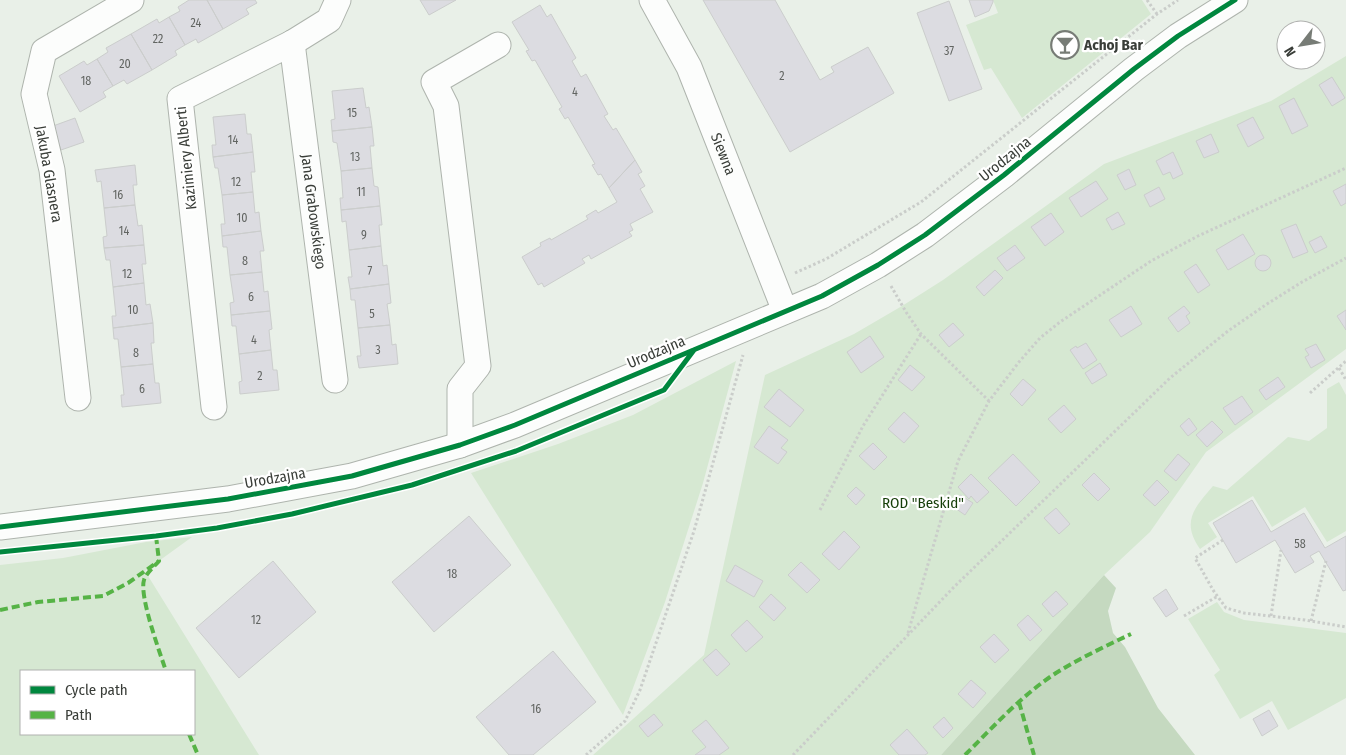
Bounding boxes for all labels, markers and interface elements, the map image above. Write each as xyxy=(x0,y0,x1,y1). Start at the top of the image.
house number: 24 xyxy=(191,16,202,30)
north arrow xyxy=(1276,20,1326,70)
bar icon: Achoj Bar xyxy=(1050,30,1080,60)
house number: 22 xyxy=(153,32,163,46)
place label: Achoj Bar xyxy=(1083,36,1143,54)
text: N xyxy=(1281,43,1300,59)
house number: 37 xyxy=(944,44,954,58)
house number: 20 xyxy=(119,57,131,71)
house number: 2 xyxy=(779,69,785,83)
house number: 18 xyxy=(81,74,91,88)
house number: 4 xyxy=(572,85,578,99)
street label: Kazimiery Alberti xyxy=(172,105,200,211)
house number: 15 xyxy=(347,106,358,120)
street label: Jakuba Glasnera xyxy=(32,124,66,224)
street label: Siewna xyxy=(707,130,740,178)
house number: 14 xyxy=(228,133,238,147)
street label: Urodzajna xyxy=(975,133,1035,185)
house number: 13 xyxy=(350,150,360,164)
street label: Jana Grabowskiego xyxy=(297,153,330,270)
house number: 12 xyxy=(231,175,241,189)
house number: 11 xyxy=(356,185,366,199)
house number: 16 xyxy=(113,188,123,202)
house number: 10 xyxy=(237,211,247,225)
house number: 14 xyxy=(119,224,129,238)
house number: 9 xyxy=(361,228,367,242)
house number: 8 xyxy=(242,254,248,268)
house number: 7 xyxy=(368,264,373,278)
house number: 12 xyxy=(122,267,132,281)
house number: 6 xyxy=(248,290,254,304)
house number: 10 xyxy=(128,303,138,317)
house number: 5 xyxy=(369,307,375,321)
street label: Urodzajna xyxy=(624,332,688,372)
house number: 4 xyxy=(251,333,257,347)
house number: 3 xyxy=(375,343,381,357)
house number: 8 xyxy=(133,346,139,360)
house number: 2 xyxy=(257,369,263,383)
house number: 6 xyxy=(139,382,145,396)
street label: Urodzajna xyxy=(243,464,307,492)
park label: ROD "Beskid" xyxy=(882,494,964,512)
house number: 58 xyxy=(1294,537,1306,551)
house number: 18 xyxy=(447,567,457,581)
house number: 12 xyxy=(251,613,261,627)
legend xyxy=(20,670,195,735)
text: Cycle path xyxy=(65,681,128,699)
house number: 16 xyxy=(531,702,541,716)
text: Path xyxy=(65,706,92,724)

